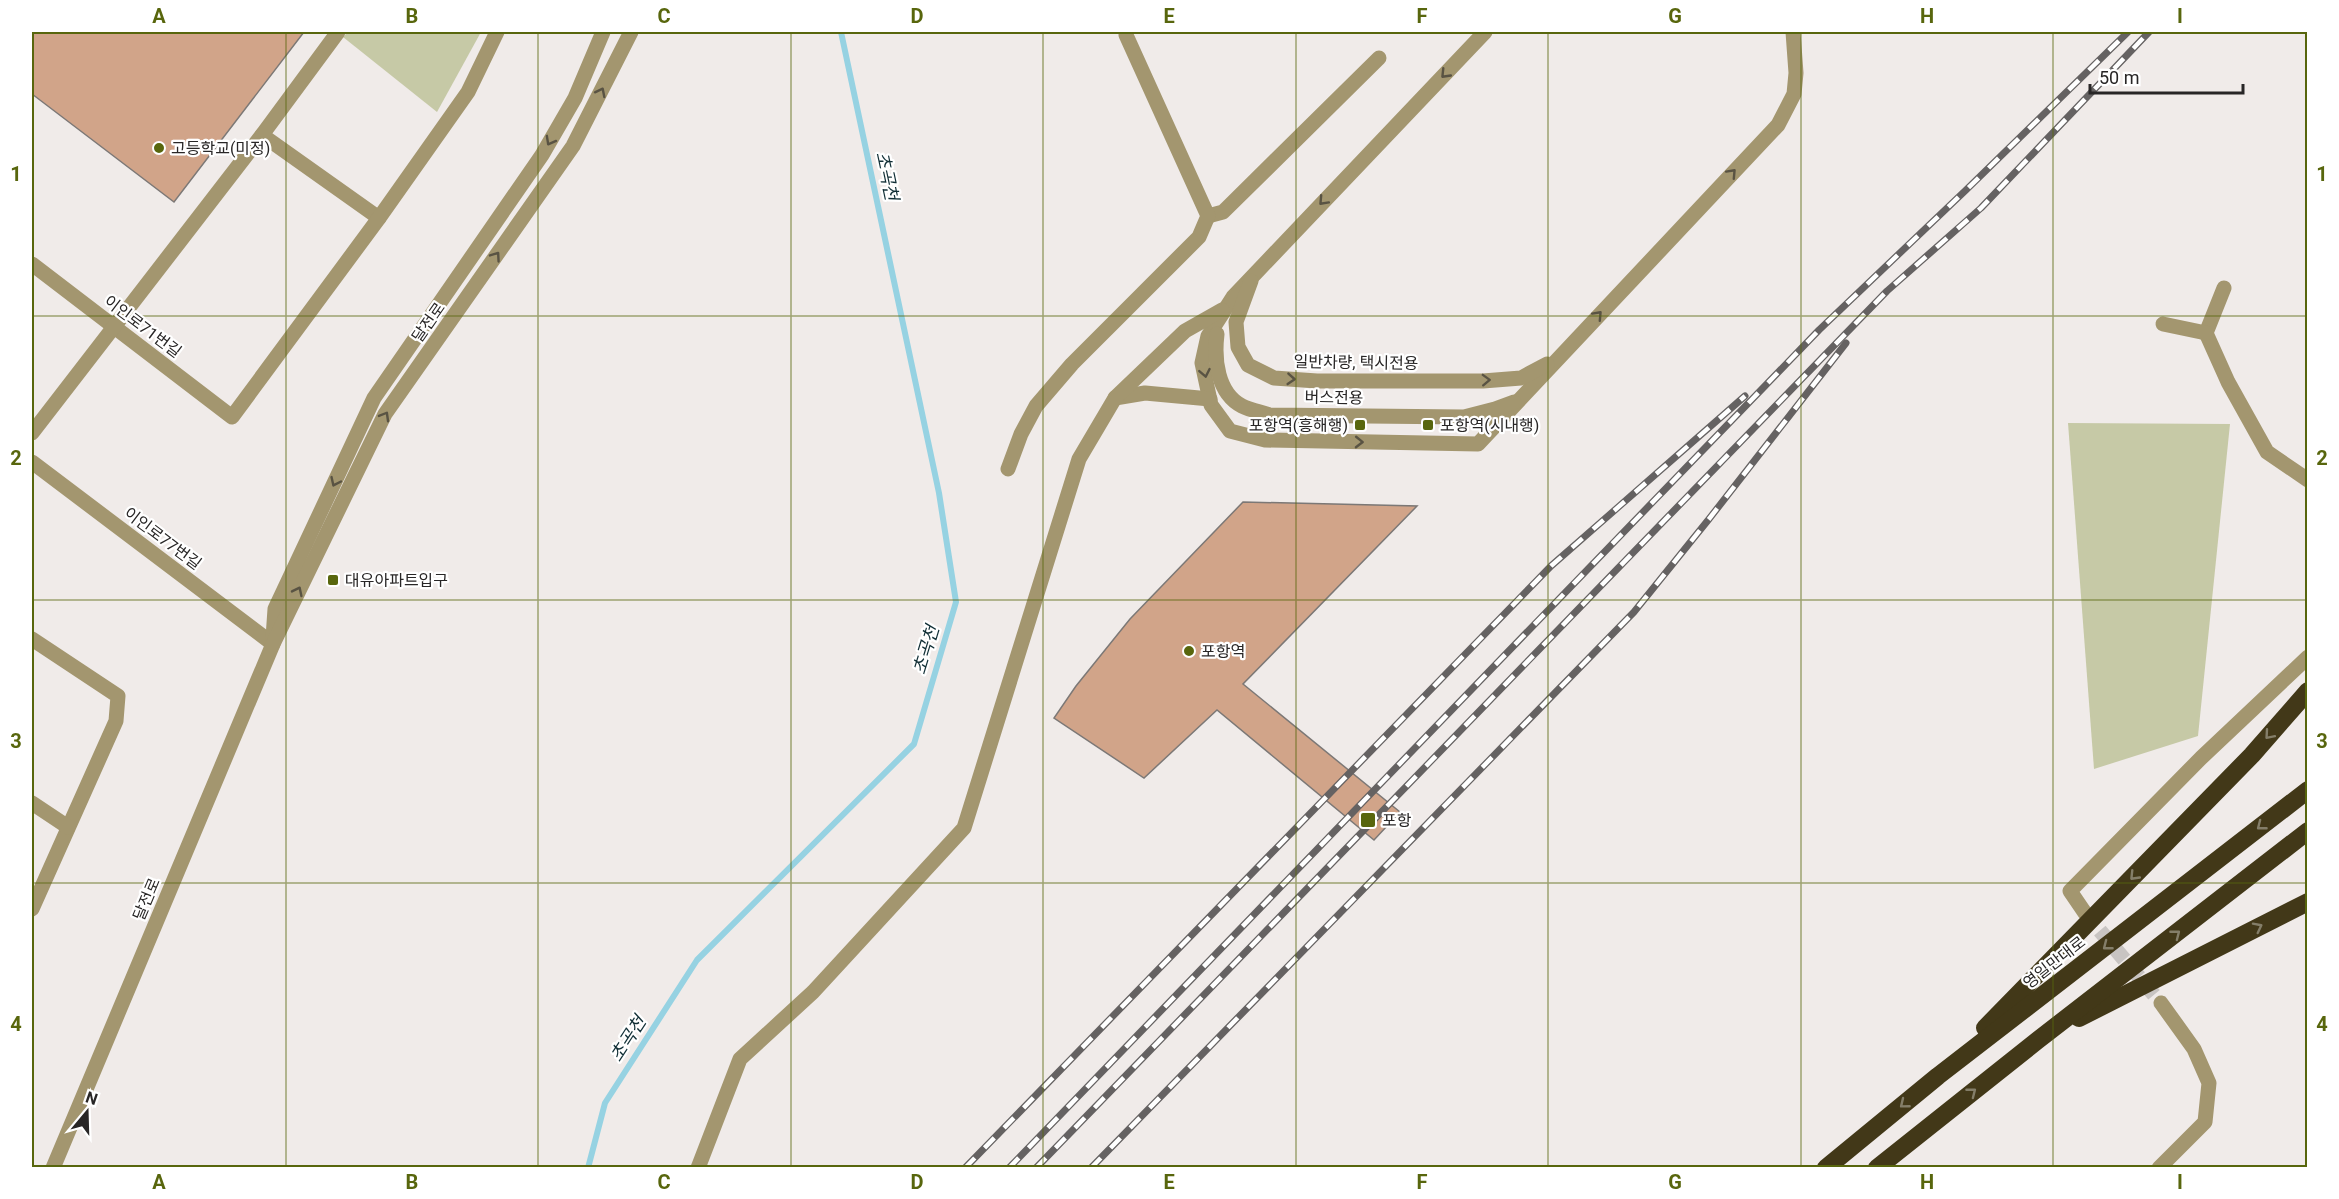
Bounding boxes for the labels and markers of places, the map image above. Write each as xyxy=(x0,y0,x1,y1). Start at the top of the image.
place label: 고등학교(미정) xyxy=(171,139,270,158)
marker: 고등학교(미정) xyxy=(152,141,166,155)
place label: 포항역(흥해행) xyxy=(1249,416,1348,435)
place label: 포항역(시내행) xyxy=(1440,416,1539,435)
marker: 포항역(흥해행) xyxy=(1353,418,1367,432)
marker: 포항역(시내행) xyxy=(1421,418,1435,432)
place label: 대유아파트입구 xyxy=(345,571,448,590)
marker: 대유아파트입구 xyxy=(326,573,340,587)
place label: 포항역 xyxy=(1201,642,1245,661)
marker: 포항역 xyxy=(1182,644,1196,658)
marker: 포항 xyxy=(1359,811,1377,829)
place label: 포항 xyxy=(1382,811,1412,830)

